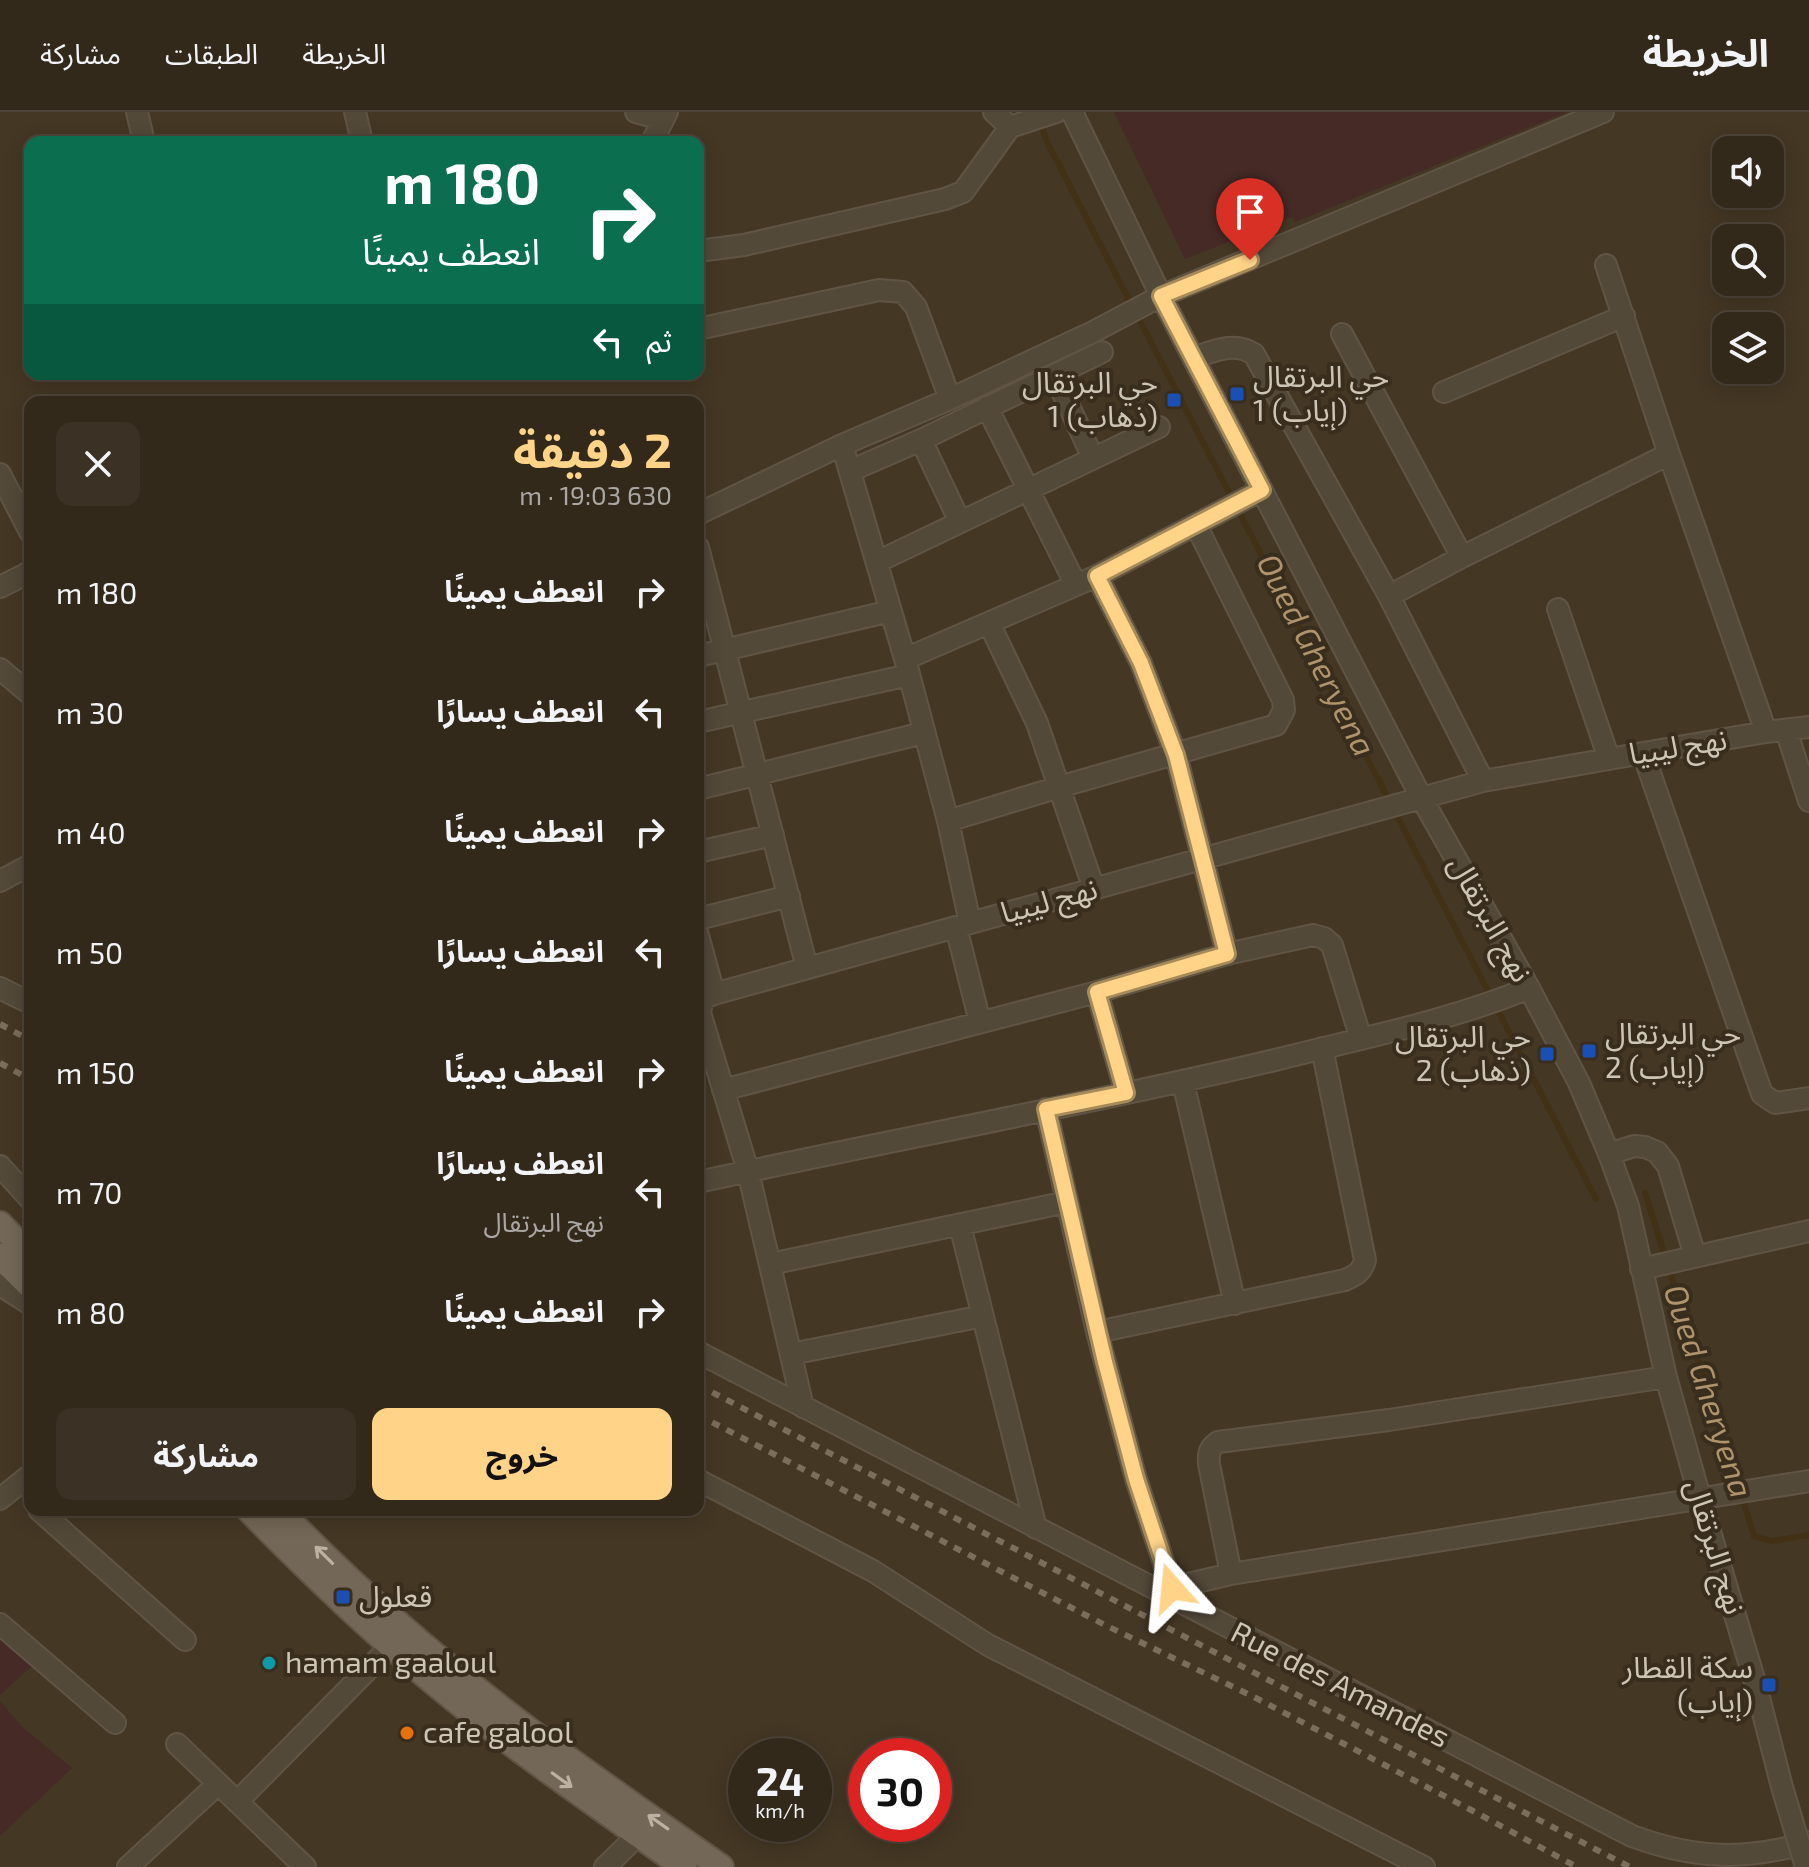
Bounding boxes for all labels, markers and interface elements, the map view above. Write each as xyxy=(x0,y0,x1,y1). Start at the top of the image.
text: الخريطة xyxy=(1643,29,1769,75)
text: مشاركة xyxy=(40,36,121,70)
text: الطبقات xyxy=(165,36,258,70)
text: الخريطة xyxy=(302,36,386,70)
map controls xyxy=(1712,136,1784,384)
button: sound xyxy=(1712,136,1784,208)
text: 180 m xyxy=(384,148,540,215)
icon: right xyxy=(568,168,672,272)
pin xyxy=(1216,178,1284,260)
icon: arrive xyxy=(1228,190,1272,234)
button: search xyxy=(1712,224,1784,296)
text: انعطف يمينًا xyxy=(362,229,540,272)
button: layers xyxy=(1712,312,1784,384)
icon: left xyxy=(586,320,630,364)
text: ثم xyxy=(646,322,672,358)
place label: حي البرتقال 1 (إياب) xyxy=(1253,357,1389,431)
place label: حي البرتقال 1 (ذهاب) xyxy=(1022,363,1158,434)
marker: حي البرتقال 1 (إياب) xyxy=(1228,385,1246,403)
marker: حي البرتقال 1 (ذهاب) xyxy=(1165,391,1183,409)
text: 2 دقيقة xyxy=(513,420,672,478)
button: close xyxy=(56,422,140,506)
text: 630 m · 19:03 xyxy=(519,479,672,510)
water label: Oued Gheryena xyxy=(1250,547,1385,762)
icon: right xyxy=(628,570,672,614)
text: انعطف يمينًا xyxy=(444,572,604,608)
text: 180 m xyxy=(56,574,137,610)
icon: left xyxy=(628,690,672,734)
text: انعطف يسارًا xyxy=(436,692,604,728)
text: 30 m xyxy=(56,694,124,730)
street label: نهج ليبيا xyxy=(1626,720,1730,776)
icon: right xyxy=(628,810,672,854)
text: انعطف يمينًا xyxy=(444,812,604,848)
text: 40 m xyxy=(56,814,126,850)
street label: نهج البرتقال xyxy=(1437,848,1541,990)
street label: نهج ليبيا xyxy=(996,869,1102,935)
icon: left xyxy=(628,930,672,974)
text: انعطف يسارًا xyxy=(436,932,604,968)
text: 50 m xyxy=(56,934,123,970)
place label: حي البرتقال 2 (إياب) xyxy=(1605,1014,1741,1088)
place label: حي البرتقال 2 (ذهاب) xyxy=(1395,1017,1531,1088)
marker: حي البرتقال 2 (إياب) xyxy=(1580,1042,1598,1060)
marker: حي البرتقال 2 (ذهاب) xyxy=(1538,1045,1556,1063)
icon: right xyxy=(628,1050,672,1094)
text: انعطف يمينًا xyxy=(444,1052,604,1088)
text: 150 m xyxy=(56,1054,135,1090)
text: انعطف يسارًا xyxy=(436,1144,604,1180)
icon: left xyxy=(628,1170,672,1214)
text: 70 m xyxy=(56,1174,122,1210)
text: نهج البرتقال xyxy=(483,1206,604,1237)
water label: Oued Gheryena xyxy=(1657,1279,1762,1502)
icon: right xyxy=(628,1290,672,1334)
text: انعطف يمينًا xyxy=(444,1292,604,1328)
text: 80 m xyxy=(56,1294,125,1330)
button: مشاركة xyxy=(56,1408,356,1500)
button: خروج xyxy=(372,1408,672,1500)
street label: نهج البرتقال xyxy=(1674,1475,1754,1620)
one-way arrow xyxy=(315,1546,334,1565)
position arrow xyxy=(1130,1546,1214,1630)
place label: قعلول xyxy=(359,1577,432,1615)
marker: قعلول xyxy=(334,1588,352,1606)
street label: Rue des Amandes xyxy=(1226,1613,1456,1754)
place label: hamam gaaloul xyxy=(285,1643,496,1679)
place label: سكة القطار (إياب) xyxy=(1621,1648,1753,1722)
marker: hamam gaaloul xyxy=(260,1654,278,1672)
marker: سكة القطار (إياب) xyxy=(1760,1676,1778,1694)
place label: cafe galool xyxy=(423,1713,573,1749)
marker: cafe galool xyxy=(398,1724,416,1742)
speed limit sign: 30 xyxy=(848,1738,952,1842)
text: 24 xyxy=(756,1756,804,1804)
one-way arrow xyxy=(551,1771,572,1788)
text: km/h xyxy=(755,1798,805,1822)
one-way arrow xyxy=(647,1814,669,1830)

